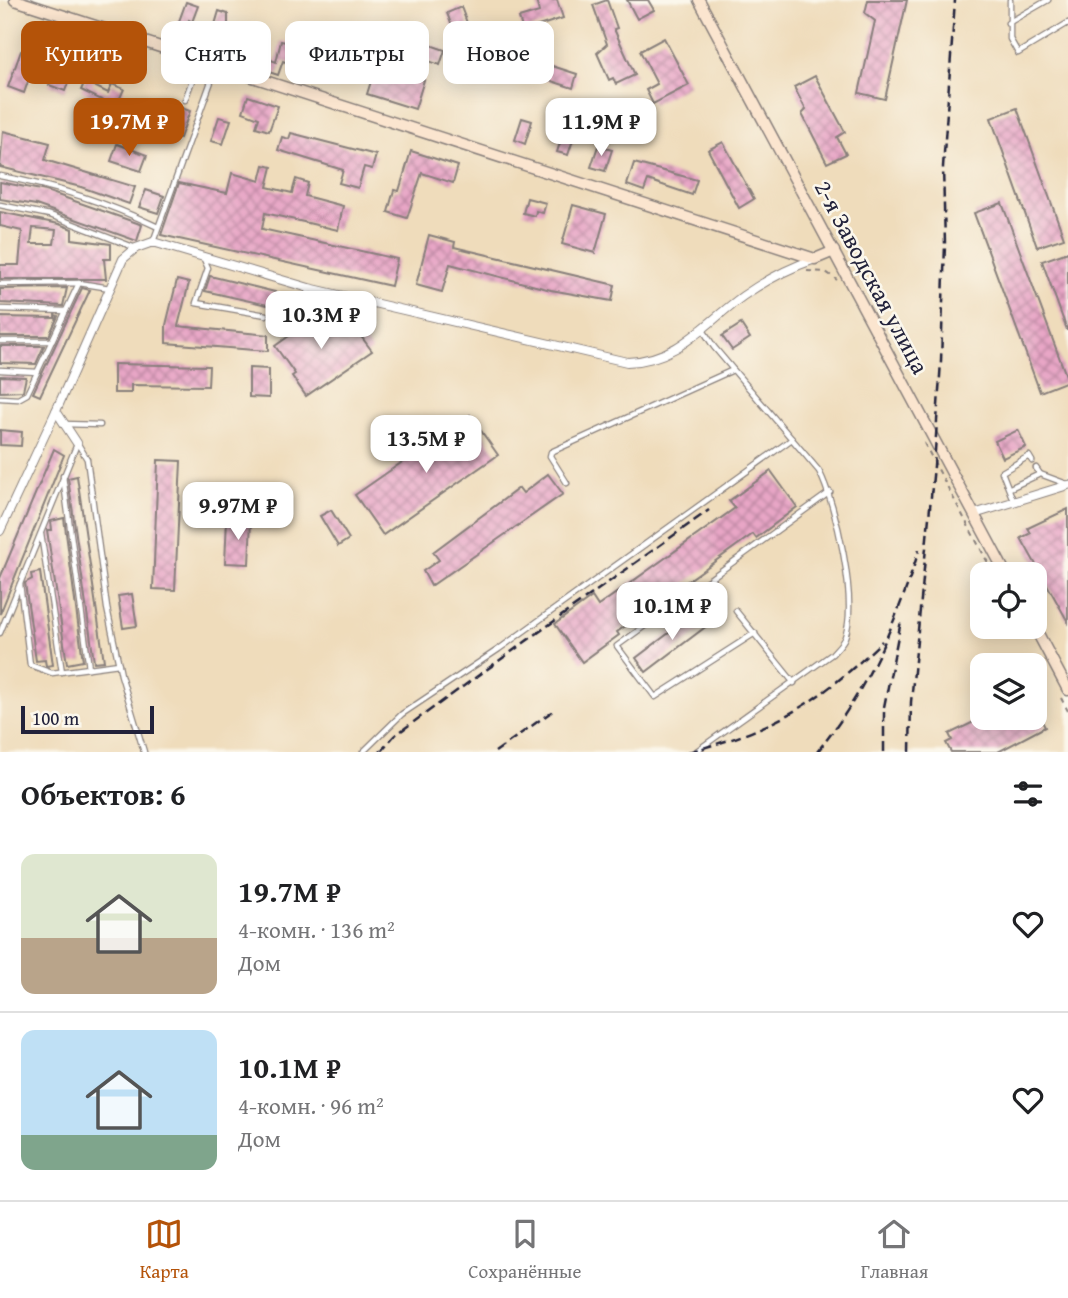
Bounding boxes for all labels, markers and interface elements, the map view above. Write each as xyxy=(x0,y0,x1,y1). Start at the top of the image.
chip: Купить xyxy=(21,21,147,84)
chip: Снять xyxy=(161,21,271,84)
chip: Фильтры xyxy=(285,21,429,84)
chip: Новое xyxy=(443,21,554,84)
pin: 19.7M ₽ xyxy=(64,99,194,158)
pin: 11.9M ₽ xyxy=(536,99,666,158)
text: 19.7M ₽ xyxy=(89,104,169,137)
text: 11.9M ₽ xyxy=(561,104,641,137)
street label: 2-я Заводская улица xyxy=(806,174,938,381)
pin: 10.3M ₽ xyxy=(256,292,386,351)
text: 10.3M ₽ xyxy=(281,297,361,330)
pin: 13.5M ₽ xyxy=(361,416,491,475)
text: 13.5M ₽ xyxy=(386,421,466,454)
pin: 9.97M ₽ xyxy=(173,482,303,542)
text: 9.97M ₽ xyxy=(198,488,278,521)
map controls xyxy=(970,562,1047,730)
button: locate xyxy=(970,562,1047,639)
pin: 10.1M ₽ xyxy=(607,582,737,642)
text: 10.1M ₽ xyxy=(632,588,712,621)
button: layers xyxy=(970,653,1047,730)
scale bar xyxy=(21,703,154,735)
text: 100 m xyxy=(32,704,79,732)
text: Объектов: 6 xyxy=(21,772,185,816)
icon: filters xyxy=(1009,775,1047,813)
text: 19.7M ₽ xyxy=(238,869,341,913)
icon: home xyxy=(77,882,161,966)
icon: heart xyxy=(1009,905,1047,943)
text: 4-комн. · 136 m² xyxy=(238,913,395,946)
text: Дом xyxy=(238,946,281,979)
text: 10.1M ₽ xyxy=(238,1045,341,1089)
icon: home xyxy=(77,1058,161,1142)
icon: heart xyxy=(1009,1081,1047,1119)
text: 4-комн. · 96 m² xyxy=(238,1089,384,1122)
text: Дом xyxy=(238,1122,281,1155)
tab: Карта xyxy=(140,1215,189,1285)
tab: Сохранённые xyxy=(468,1215,581,1285)
tab: Главная xyxy=(861,1215,928,1285)

